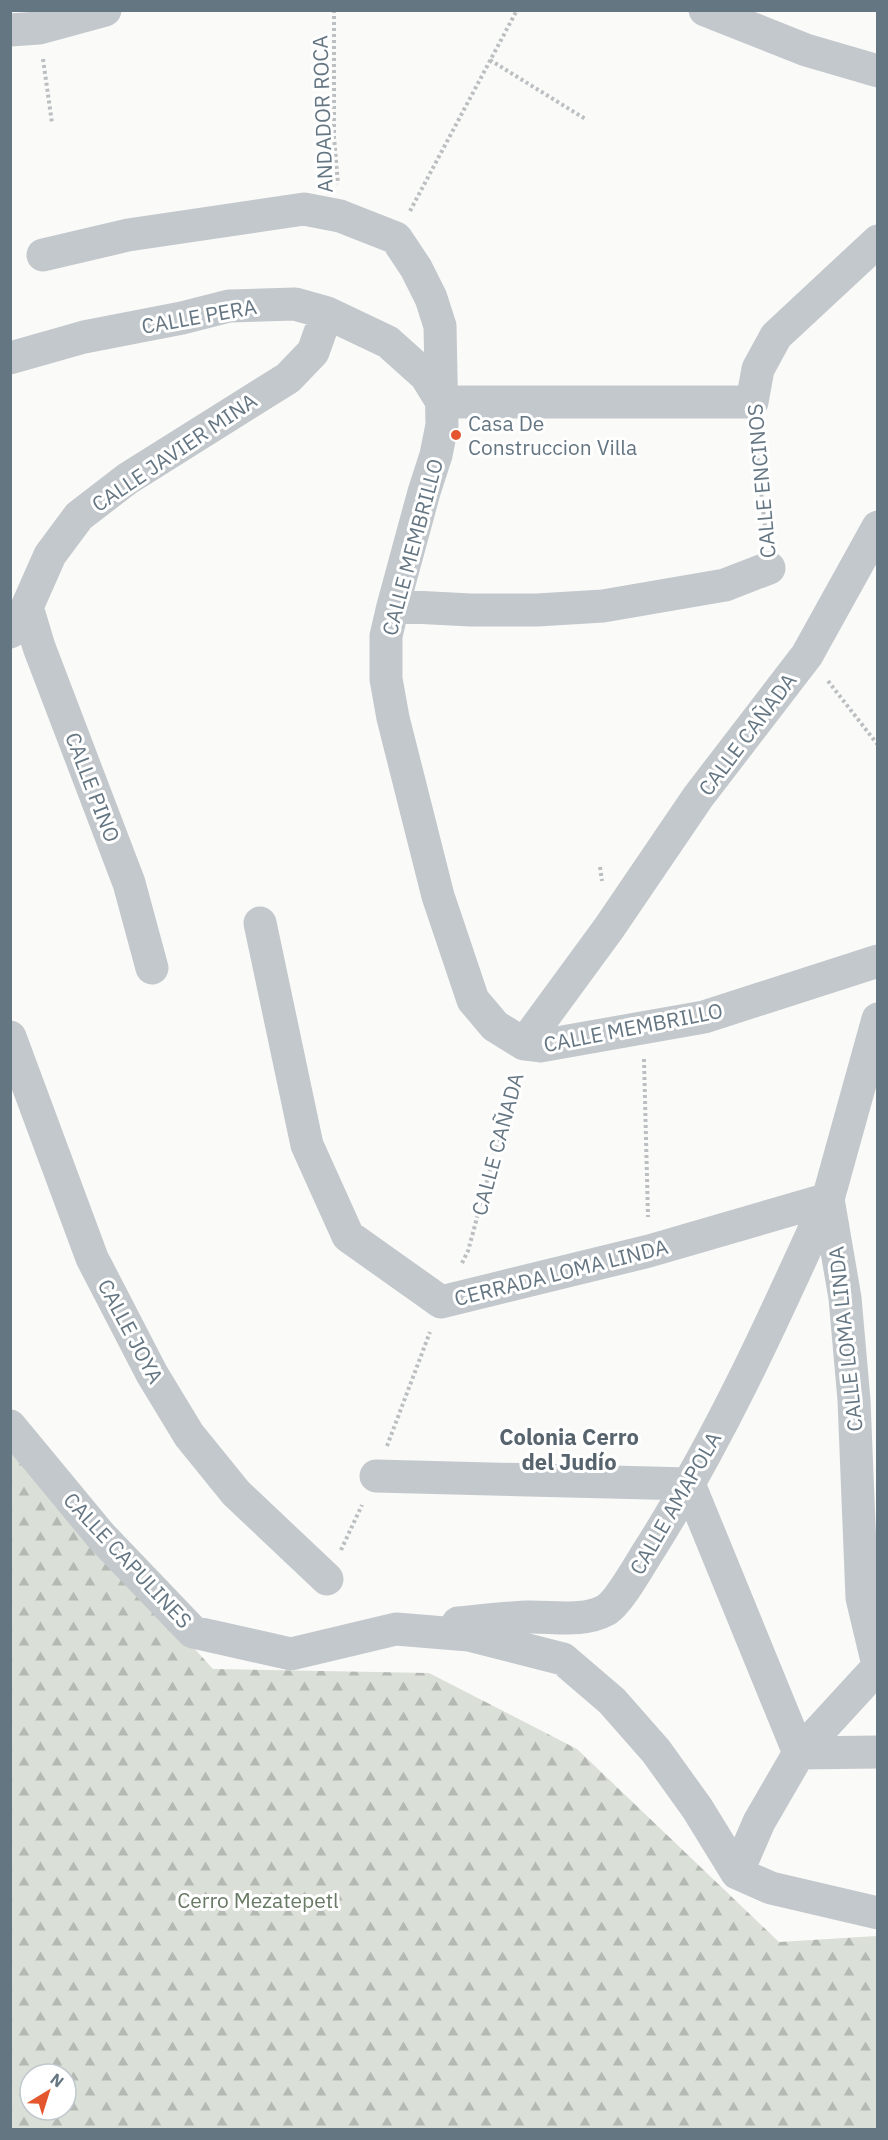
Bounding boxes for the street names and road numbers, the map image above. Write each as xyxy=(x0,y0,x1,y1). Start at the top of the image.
street label: ANDADOR ROCA xyxy=(305,35,339,193)
street label: CALLE PERA xyxy=(139,292,259,340)
street label: CALLE JAVIER MINA xyxy=(86,386,262,518)
street label: CALLE ENCINOS xyxy=(740,402,782,560)
street label: CALLE MEMBRILLO xyxy=(375,456,449,638)
street label: CALLE CAÑADA xyxy=(692,667,802,801)
street label: CALLE PINO xyxy=(59,728,127,846)
street label: CALLE MEMBRILLO xyxy=(541,996,725,1058)
street label: CALLE CAÑADA xyxy=(464,1069,530,1219)
street label: CERRADA LOMA LINDA xyxy=(451,1232,671,1312)
street label: CALLE LOMA LINDA xyxy=(821,1245,869,1433)
street label: CALLE JOYA xyxy=(92,1274,170,1388)
street label: CALLE AMAPOLA xyxy=(623,1426,727,1580)
street label: CALLE CAPULINES xyxy=(58,1486,198,1634)

